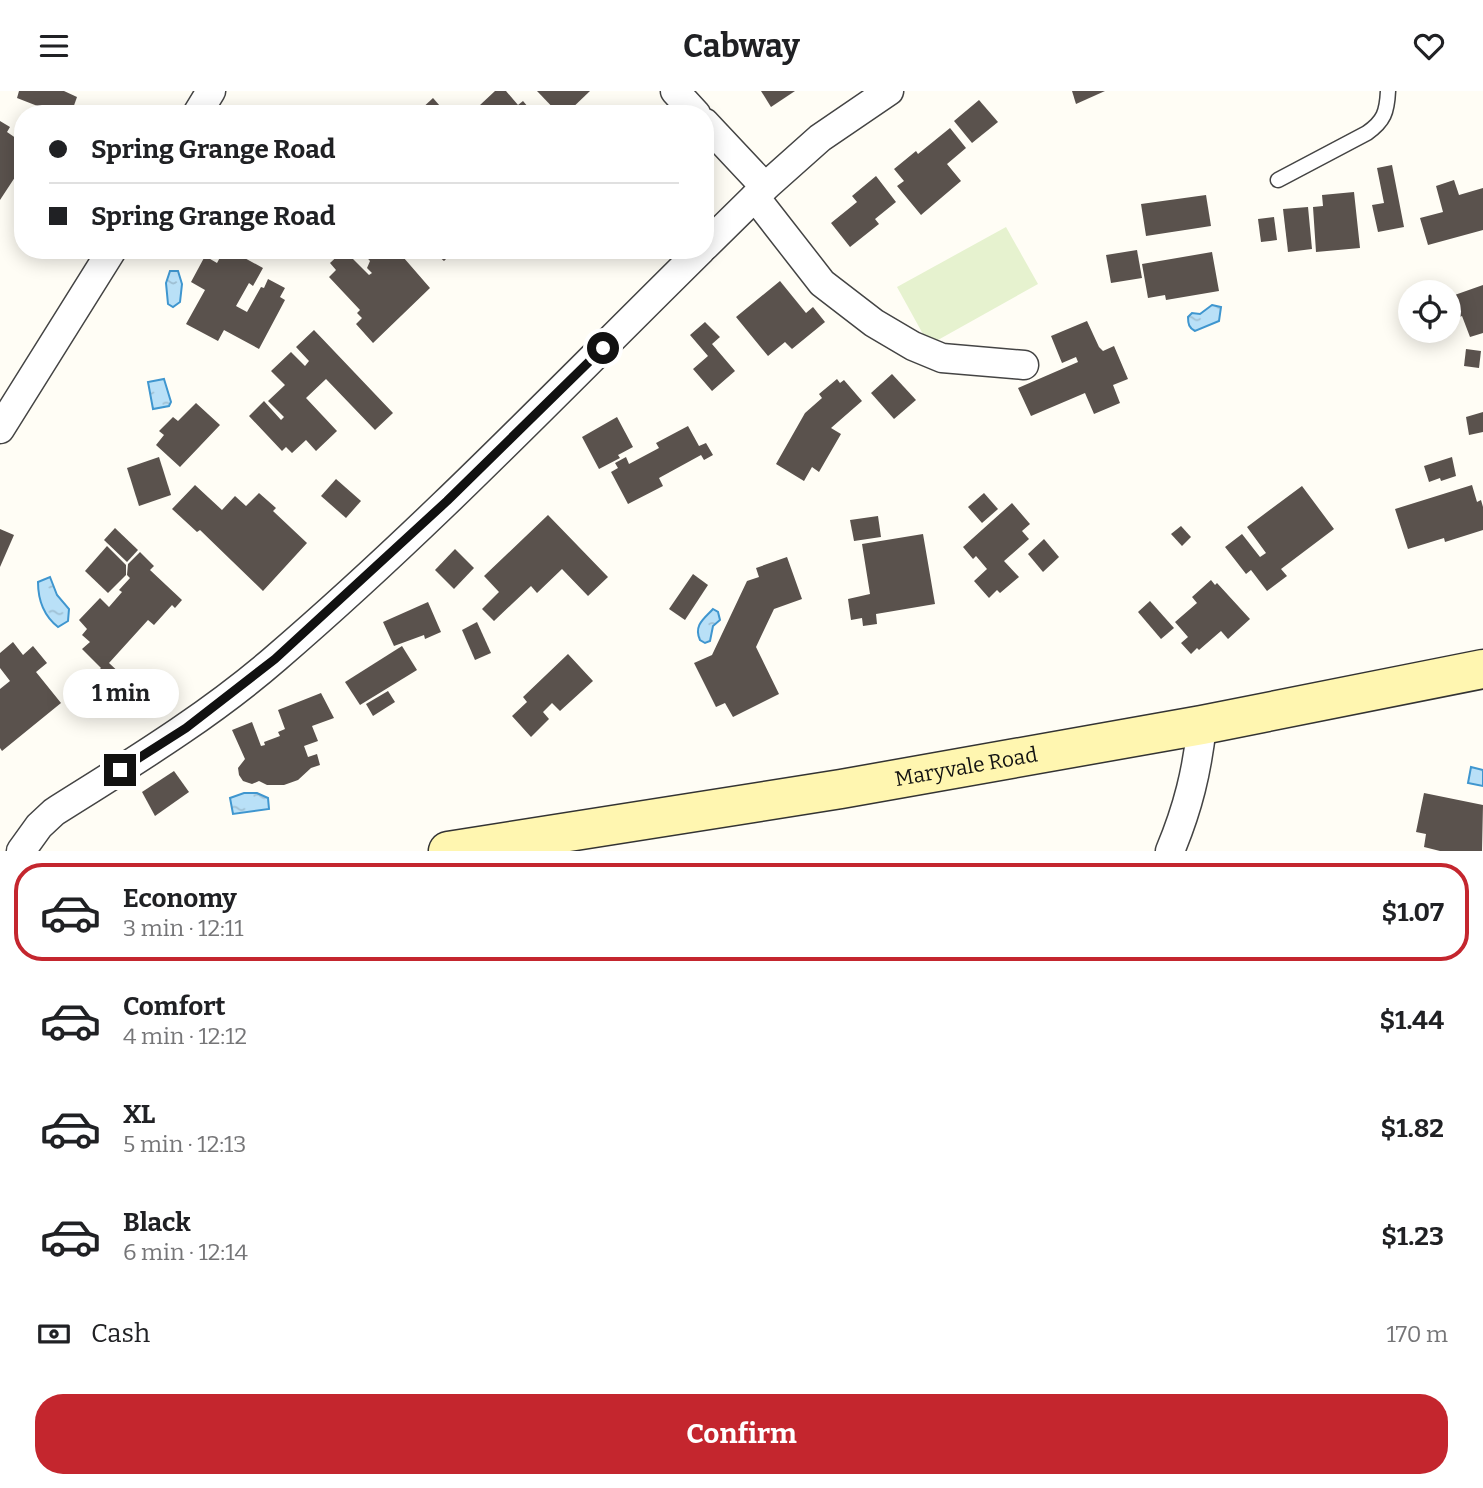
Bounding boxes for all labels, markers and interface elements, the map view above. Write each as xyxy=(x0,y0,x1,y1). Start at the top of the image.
icon: menu xyxy=(35,27,73,65)
text: Cabway xyxy=(683,27,800,65)
icon: heart xyxy=(1410,27,1448,65)
text: Spring Grange Road xyxy=(91,134,336,165)
text: Spring Grange Road xyxy=(91,201,336,232)
map controls xyxy=(1398,280,1461,343)
button: locate xyxy=(1398,280,1461,343)
route start xyxy=(587,332,619,364)
callout: 1 min xyxy=(62,669,178,717)
text: 1 min xyxy=(92,679,150,707)
street label: Maryvale Road xyxy=(893,741,1039,792)
route end xyxy=(104,754,136,786)
icon: car xyxy=(39,881,102,944)
text: Economy xyxy=(123,883,237,914)
text: $1.07 xyxy=(1382,897,1444,928)
text: 3 min · 12:11 xyxy=(123,914,244,942)
icon: car xyxy=(39,989,102,1052)
text: Comfort xyxy=(123,991,226,1022)
text: $1.44 xyxy=(1379,1005,1444,1036)
text: 4 min · 12:12 xyxy=(123,1022,247,1050)
icon: car xyxy=(39,1097,102,1160)
text: XL xyxy=(123,1099,155,1130)
text: $1.82 xyxy=(1381,1113,1444,1144)
text: 5 min · 12:13 xyxy=(123,1130,246,1158)
icon: car xyxy=(39,1205,102,1268)
text: Black xyxy=(123,1207,191,1238)
text: $1.23 xyxy=(1381,1221,1444,1252)
text: 6 min · 12:14 xyxy=(123,1238,248,1266)
icon: cash xyxy=(35,1315,73,1353)
text: Cash xyxy=(91,1318,150,1349)
text: 170 m xyxy=(1386,1320,1448,1348)
button: Confirm xyxy=(35,1394,1448,1474)

